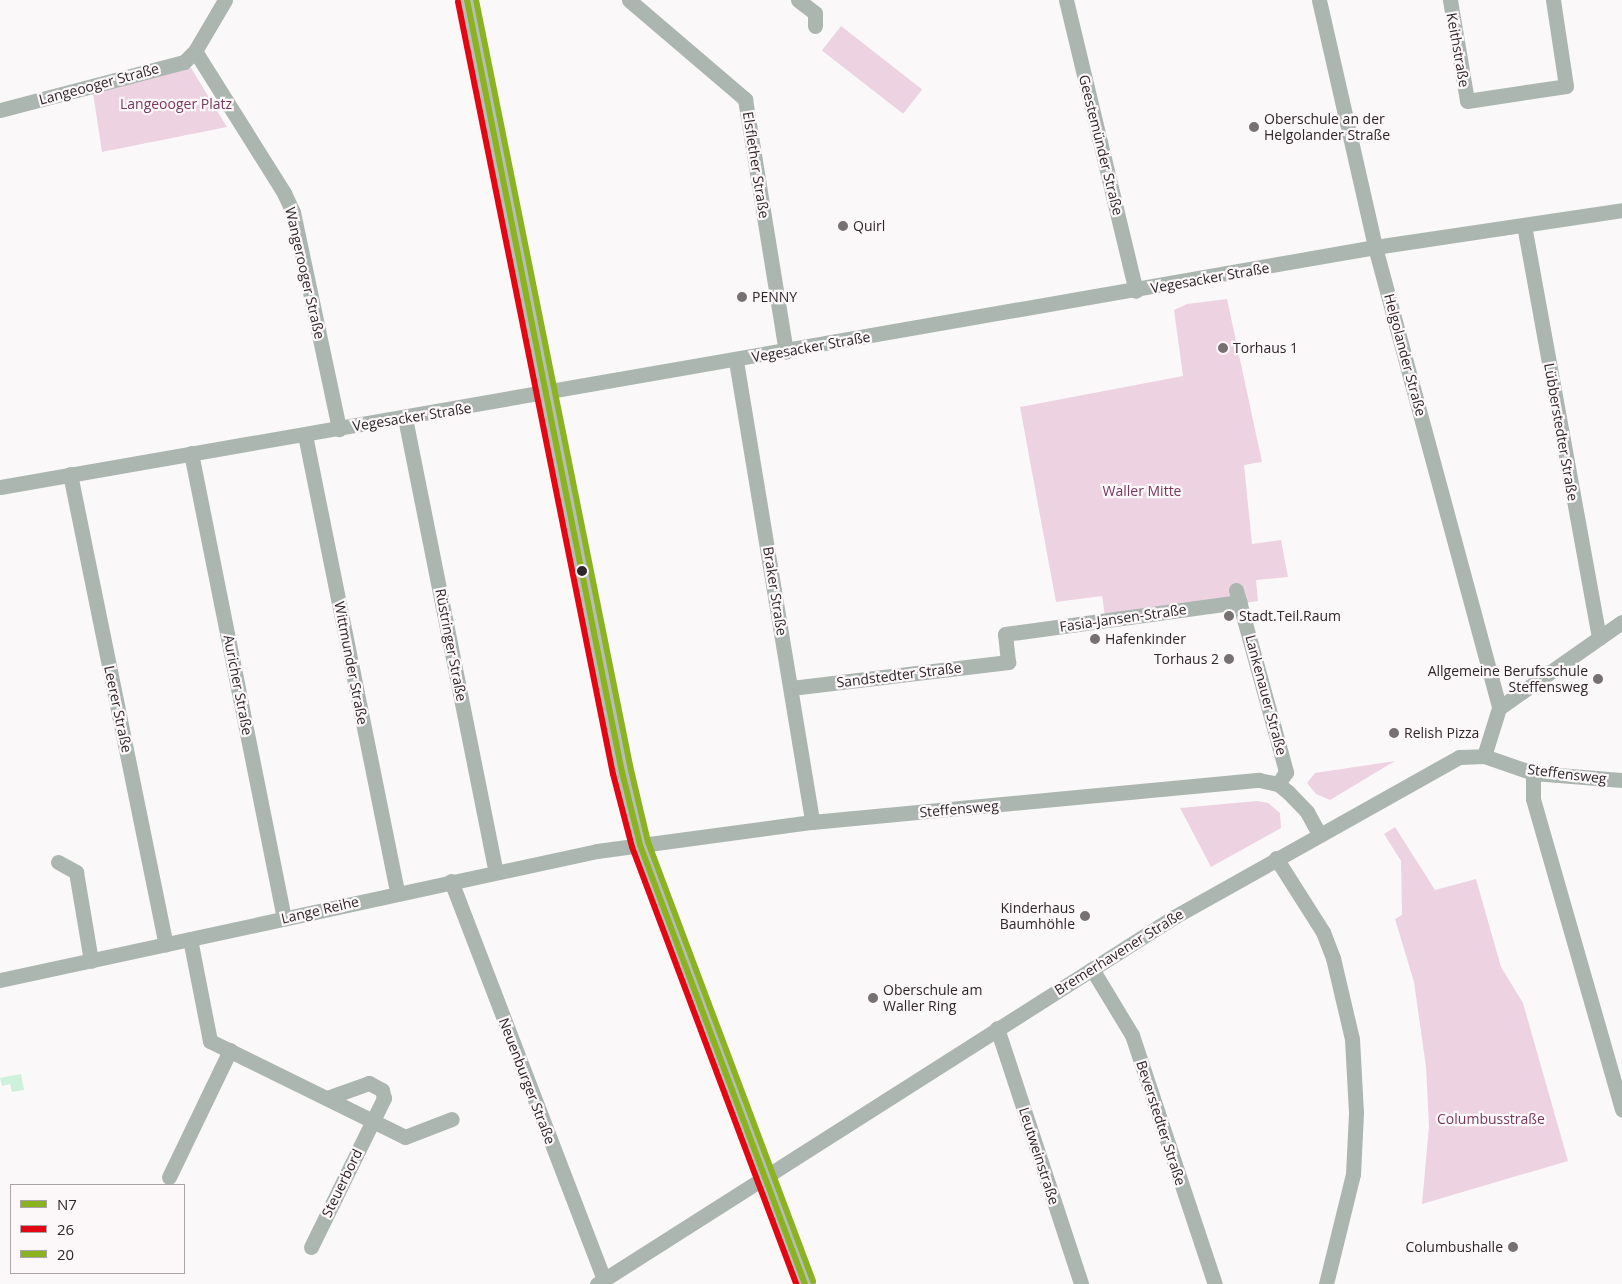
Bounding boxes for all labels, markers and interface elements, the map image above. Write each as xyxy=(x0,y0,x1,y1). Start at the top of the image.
street label: Keithstraße xyxy=(1443,11,1473,89)
street label: Langeooger Straße xyxy=(37,60,161,108)
street label: Geestemünder Straße xyxy=(1075,73,1127,217)
park label: Langeooger Platz xyxy=(120,96,232,112)
street label: Elsflether Straße xyxy=(739,111,773,219)
place label: Oberschule an der Helgolander Straße xyxy=(1264,111,1390,144)
marker: Oberschule an der Helgolander Straße xyxy=(1248,121,1260,133)
street label: Wangerooger Straße xyxy=(282,205,328,341)
place label: Quirl xyxy=(853,218,885,234)
marker: Quirl xyxy=(837,220,849,232)
street label: Vegesacker Straße xyxy=(1149,259,1271,297)
place label: PENNY xyxy=(752,289,797,305)
marker: PENNY xyxy=(736,291,748,303)
street label: Helgolander Straße xyxy=(1381,292,1429,418)
street label: Vegesacker Straße xyxy=(750,328,872,366)
place label: Torhaus 1 xyxy=(1233,340,1298,356)
marker: Torhaus 1 xyxy=(1217,342,1229,354)
street label: Lübberstedter Straße xyxy=(1541,362,1581,502)
street label: Vegesacker Straße xyxy=(351,399,473,435)
park label: Waller Mitte xyxy=(1103,483,1181,499)
street label: Braker Straße xyxy=(760,545,790,637)
unlabelled marker xyxy=(577,566,587,576)
street label: Rüstringer Straße xyxy=(432,587,470,703)
street label: Wittmunder Straße xyxy=(331,600,371,726)
street label: Fasia-Jansen-Straße xyxy=(1058,601,1188,635)
place label: Stadt.Teil.Raum xyxy=(1239,608,1341,624)
marker: Stadt.Teil.Raum xyxy=(1223,610,1235,622)
place label: Hafenkinder xyxy=(1105,631,1186,647)
street label: Auricher Straße xyxy=(220,633,256,737)
marker: Hafenkinder xyxy=(1089,633,1101,645)
street label: Lankenauer Straße xyxy=(1242,633,1290,757)
place label: Torhaus 2 xyxy=(1154,651,1219,667)
marker: Torhaus 2 xyxy=(1223,653,1235,665)
street label: Sandstedter Straße xyxy=(836,659,962,691)
place label: Allgemeine Berufsschule Steffensweg xyxy=(1428,663,1588,696)
street label: Leerer Straße xyxy=(101,664,135,754)
marker: Allgemeine Berufsschule Steffensweg xyxy=(1592,673,1604,685)
place label: Relish Pizza xyxy=(1404,725,1479,741)
marker: Relish Pizza xyxy=(1388,727,1400,739)
street label: Steffensweg xyxy=(1527,761,1607,787)
street label: Steffensweg xyxy=(919,797,999,821)
street label: Lange Reihe xyxy=(279,893,361,927)
place label: Kinderhaus Baumhöhle xyxy=(1000,900,1075,932)
street label: Bremerhavener Straße xyxy=(1051,905,1187,999)
marker: Kinderhaus Baumhöhle xyxy=(1079,910,1091,922)
place label: Oberschule am Waller Ring xyxy=(883,982,982,1014)
marker: Oberschule am Waller Ring xyxy=(867,992,879,1004)
street label: Neuenburger Straße xyxy=(495,1015,559,1147)
street label: Beverstedter Straße xyxy=(1133,1058,1189,1188)
street label: Leutweinstraße xyxy=(1015,1105,1063,1207)
park label: Columbusstraße xyxy=(1437,1111,1545,1127)
street label: Steuerbord xyxy=(318,1146,366,1220)
legend xyxy=(10,1184,185,1274)
text: N7 xyxy=(57,1194,77,1214)
text: 26 xyxy=(57,1219,74,1239)
place label: Columbushalle xyxy=(1406,1239,1503,1255)
marker: Columbushalle xyxy=(1507,1241,1519,1253)
text: 20 xyxy=(57,1244,74,1264)

